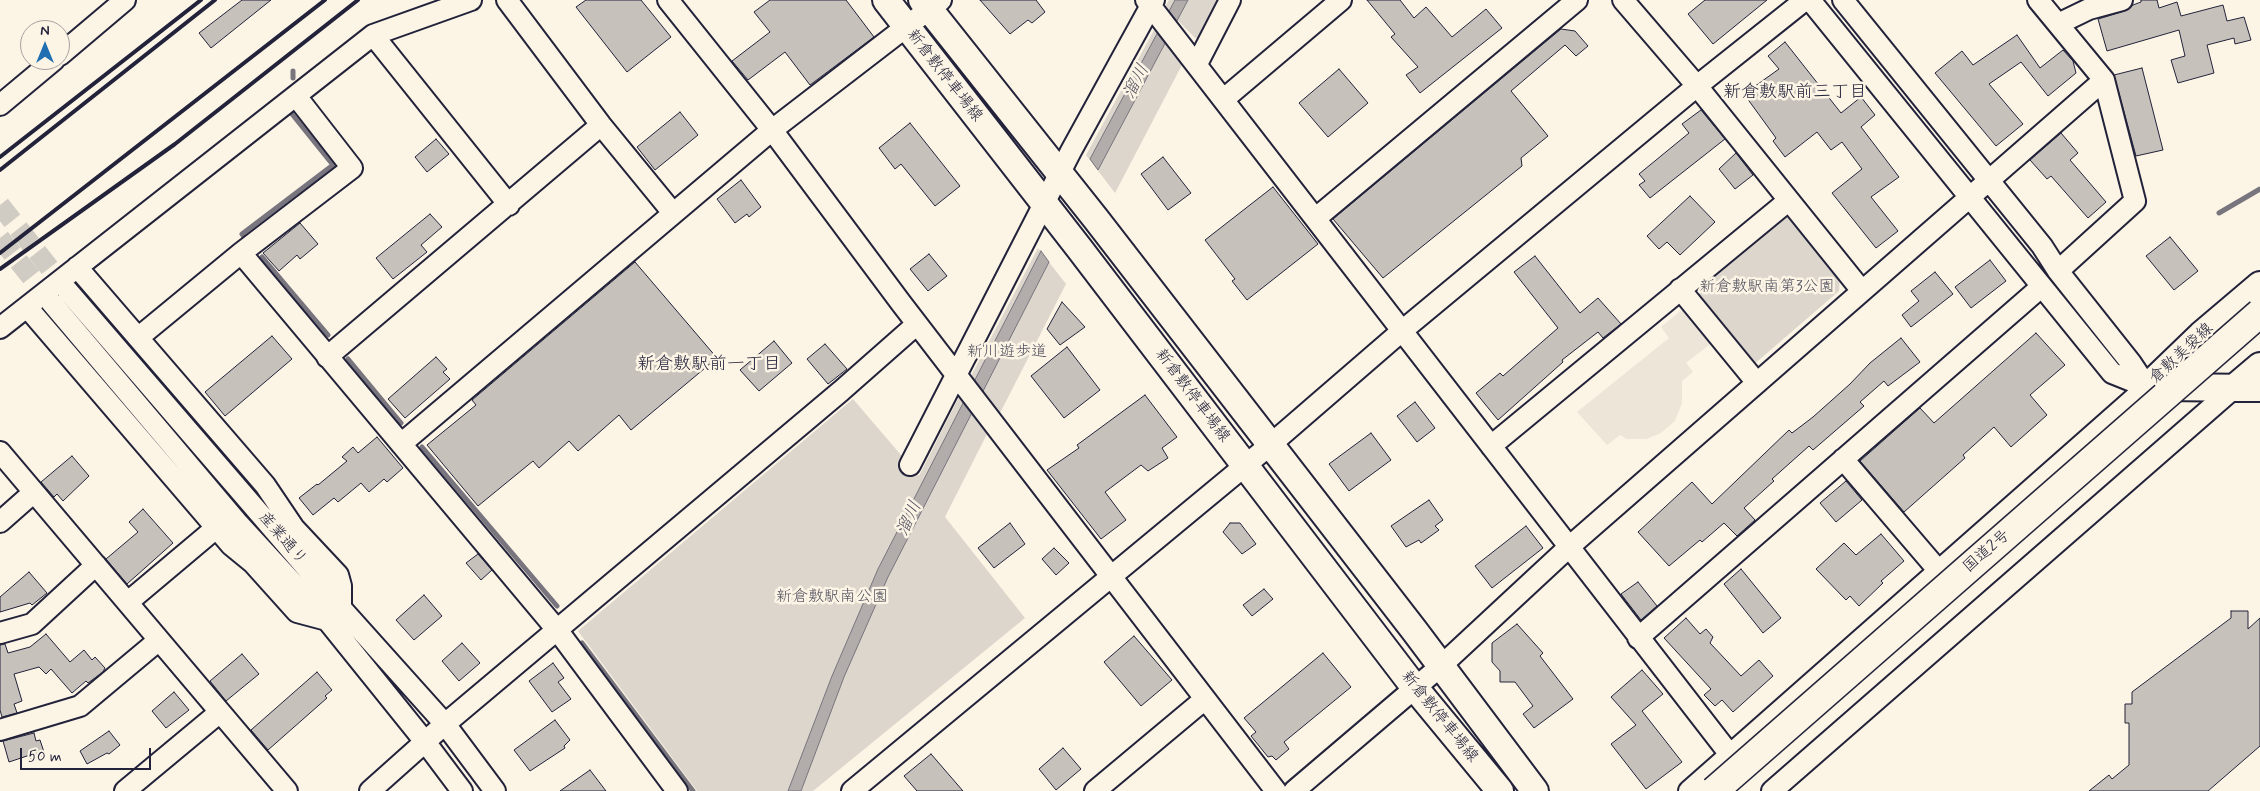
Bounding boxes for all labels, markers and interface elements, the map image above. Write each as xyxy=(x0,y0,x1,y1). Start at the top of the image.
north arrow xyxy=(20,20,70,70)
text: N xyxy=(40,22,50,40)
street label: 新倉敷停車場線 xyxy=(902,26,986,126)
water label: 溜川 xyxy=(1119,61,1155,103)
district label: 新倉敷駅前三丁目 xyxy=(1723,82,1867,104)
park label: 新倉敷駅南第3公園 xyxy=(1699,278,1835,298)
street label: 倉敷美袋線 xyxy=(2146,320,2218,388)
park label: 新川遊歩道 xyxy=(967,343,1047,363)
street label: 新倉敷停車場線 xyxy=(1151,345,1233,447)
district label: 新倉敷駅前一丁目 xyxy=(637,354,781,376)
water label: 溜川 xyxy=(893,498,927,540)
street label: 産業通り xyxy=(254,509,310,569)
street label: 国道2号 xyxy=(1960,526,2014,578)
park label: 新倉敷駅南公園 xyxy=(776,588,888,608)
street label: 新倉敷停車場線 xyxy=(1396,667,1482,767)
scale bar xyxy=(22,738,154,770)
text: 50 m xyxy=(28,747,62,767)

